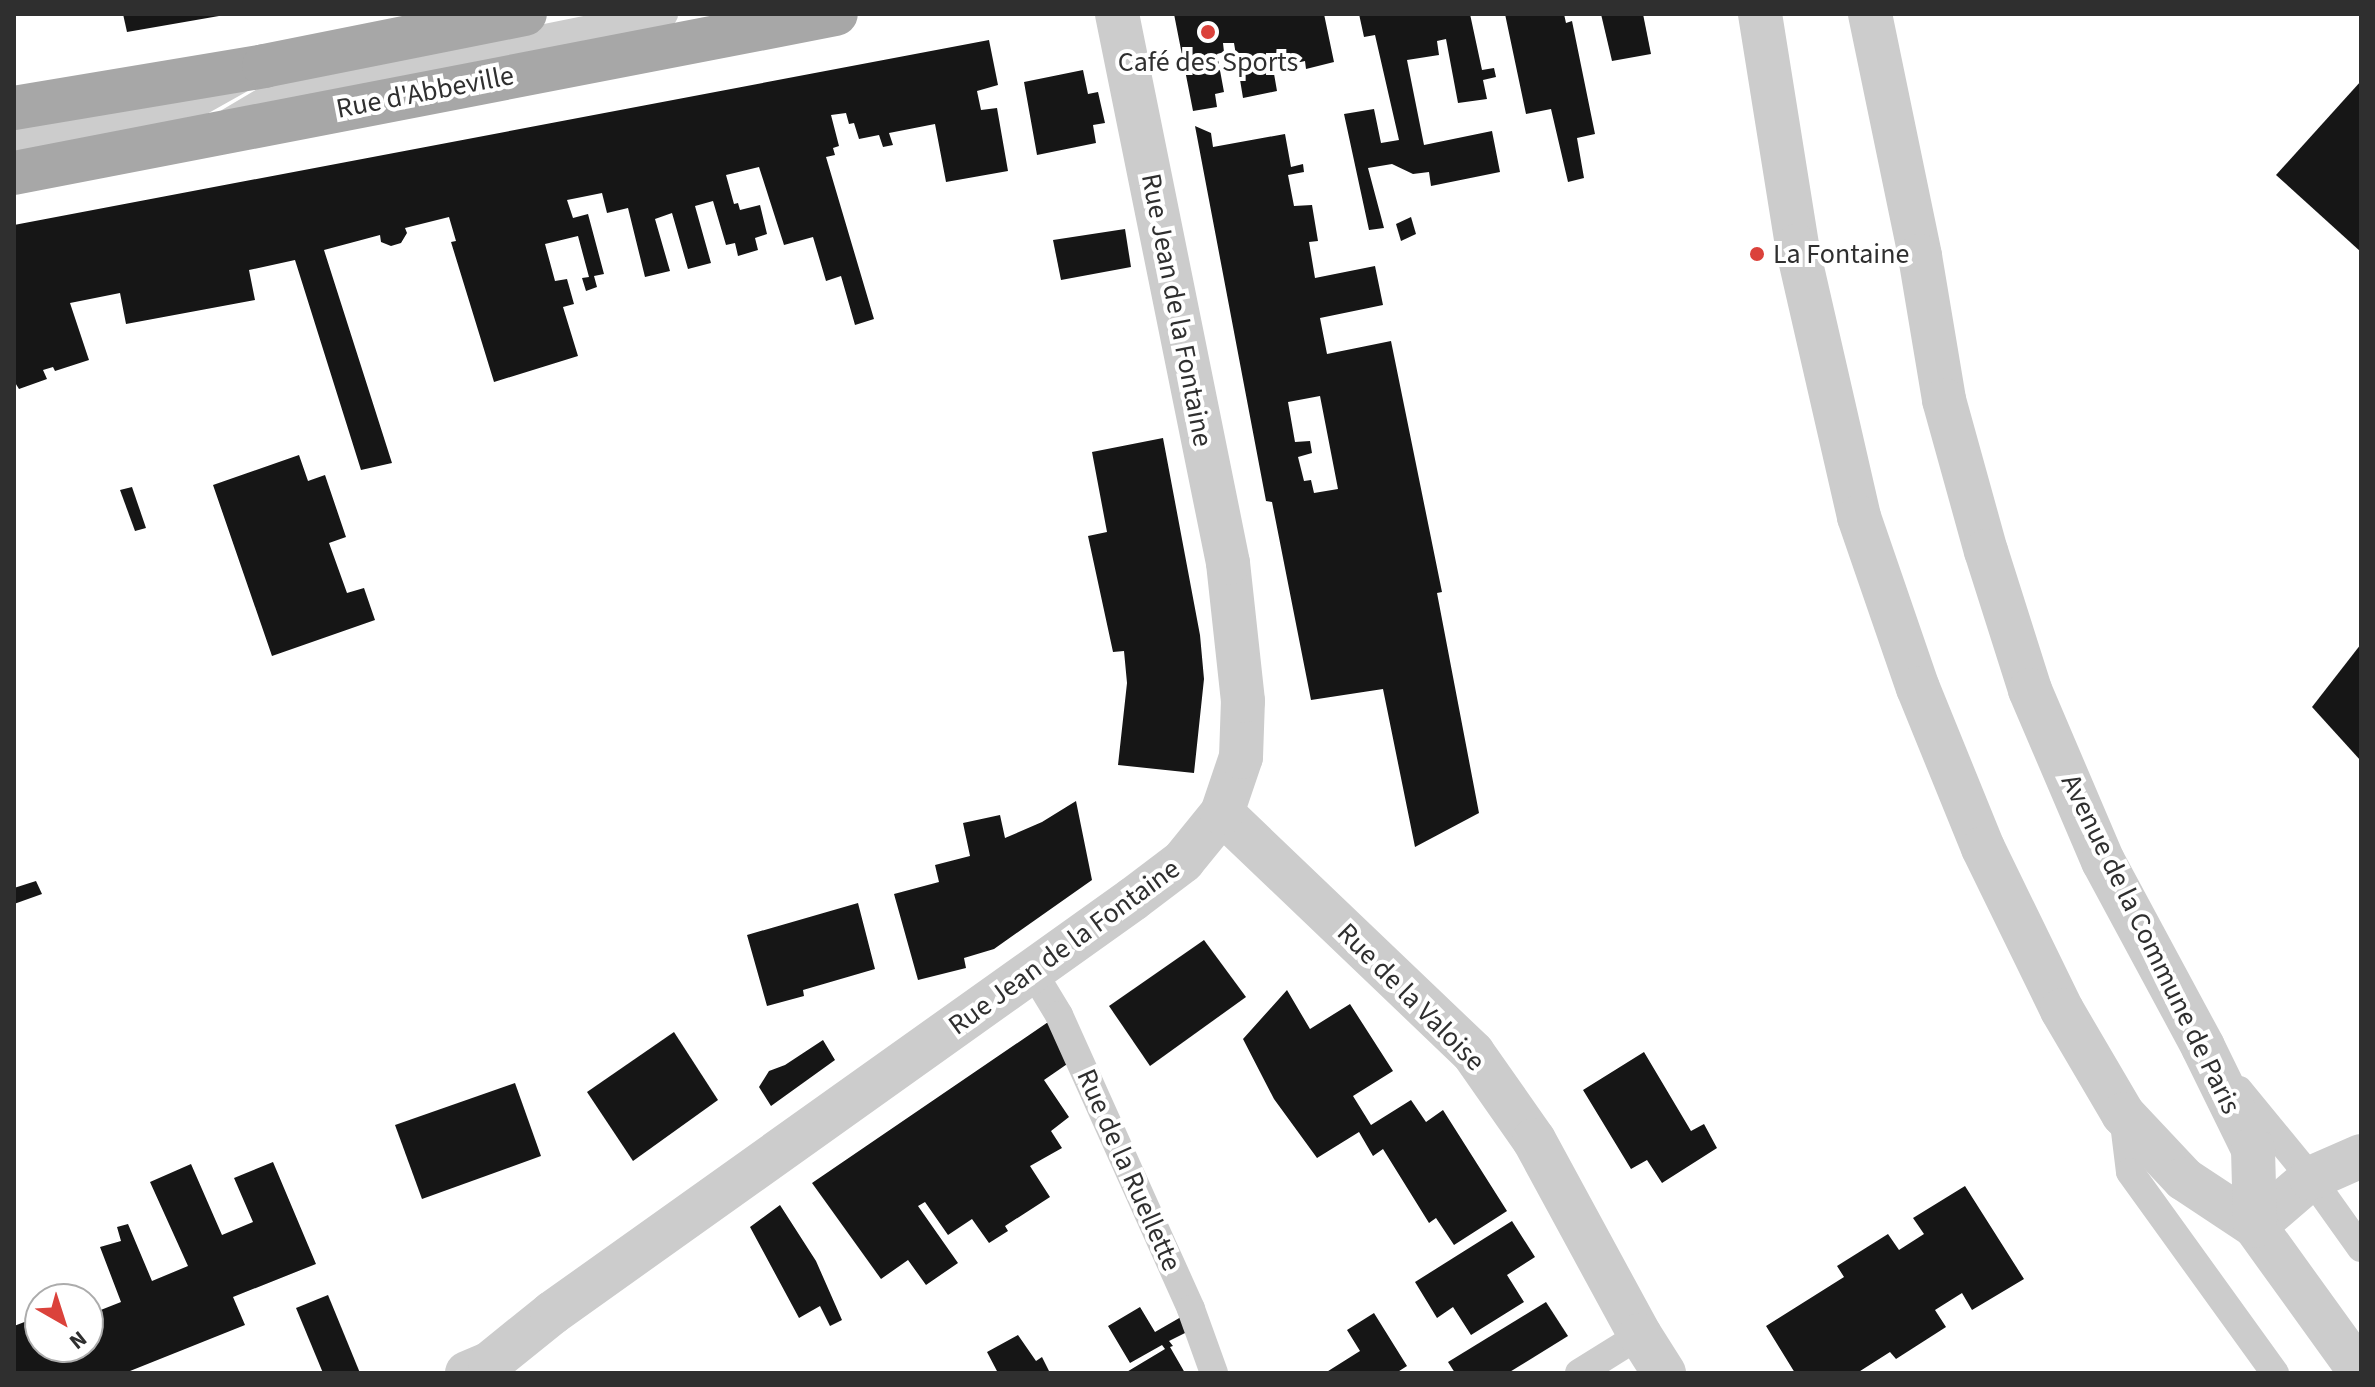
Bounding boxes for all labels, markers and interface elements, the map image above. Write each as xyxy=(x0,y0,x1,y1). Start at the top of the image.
marker: Café des Sports xyxy=(1199,23,1217,41)
place label: Café des Sports xyxy=(1118,45,1298,79)
street label: Rue d'Abbeville xyxy=(333,58,517,126)
street label: Rue Jean de la Fontaine xyxy=(1134,171,1220,449)
place label: La Fontaine xyxy=(1773,237,1909,271)
marker: La Fontaine xyxy=(1748,245,1766,263)
street label: Avenue de la Commune de Paris xyxy=(2054,769,2248,1119)
street label: Rue Jean de la Fontaine xyxy=(942,852,1186,1042)
street label: Rue de la Valoise xyxy=(1330,916,1492,1078)
street label: Rue de la Ruellette xyxy=(1069,1064,1189,1276)
north arrow xyxy=(24,1283,104,1363)
text: N xyxy=(62,1323,94,1357)

